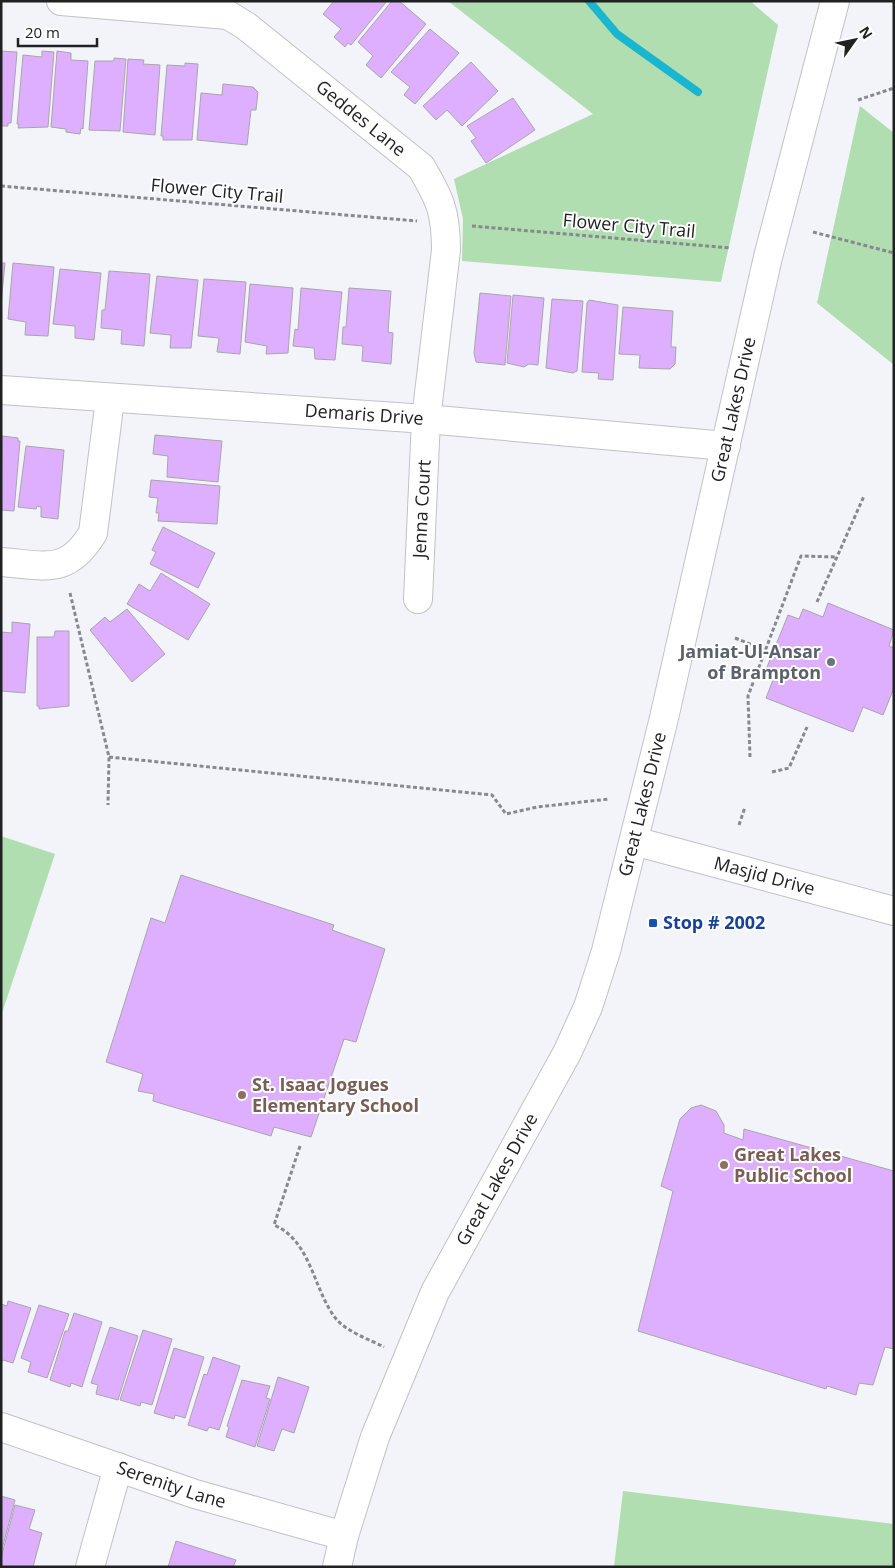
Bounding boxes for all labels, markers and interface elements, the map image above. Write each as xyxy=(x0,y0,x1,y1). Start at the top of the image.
scale bar xyxy=(18,15,96,47)
north arrow xyxy=(830,15,880,65)
text: 20 m xyxy=(25,22,60,42)
text: N xyxy=(855,23,877,43)
street label: Geddes Lane xyxy=(311,74,411,161)
street label: Flower City Trail xyxy=(150,172,284,208)
street label: Flower City Trail xyxy=(562,207,696,243)
street label: Great Lakes Drive xyxy=(705,335,761,484)
street label: Demaris Drive xyxy=(304,398,424,430)
street label: Jenna Court xyxy=(406,459,436,561)
place label: Jamiat-Ul-Ansar of Brampton xyxy=(677,639,821,684)
marker: Jamiat-Ul-Ansar of Brampton xyxy=(825,656,837,668)
street label: Great Lakes Drive xyxy=(612,729,671,879)
street label: Masjid Drive xyxy=(711,850,818,900)
place label: Stop # 2002 xyxy=(663,910,765,934)
marker: Stop # 2002 xyxy=(647,917,659,929)
place label: St. Isaac Jogues Elementary School xyxy=(252,1072,419,1117)
marker: St. Isaac Jogues Elementary School xyxy=(236,1089,248,1101)
street label: Great Lakes Drive xyxy=(450,1108,543,1250)
place label: Great Lakes Public School xyxy=(734,1142,852,1187)
marker: Great Lakes Public School xyxy=(718,1159,730,1171)
street label: Serenity Lane xyxy=(114,1455,229,1513)

